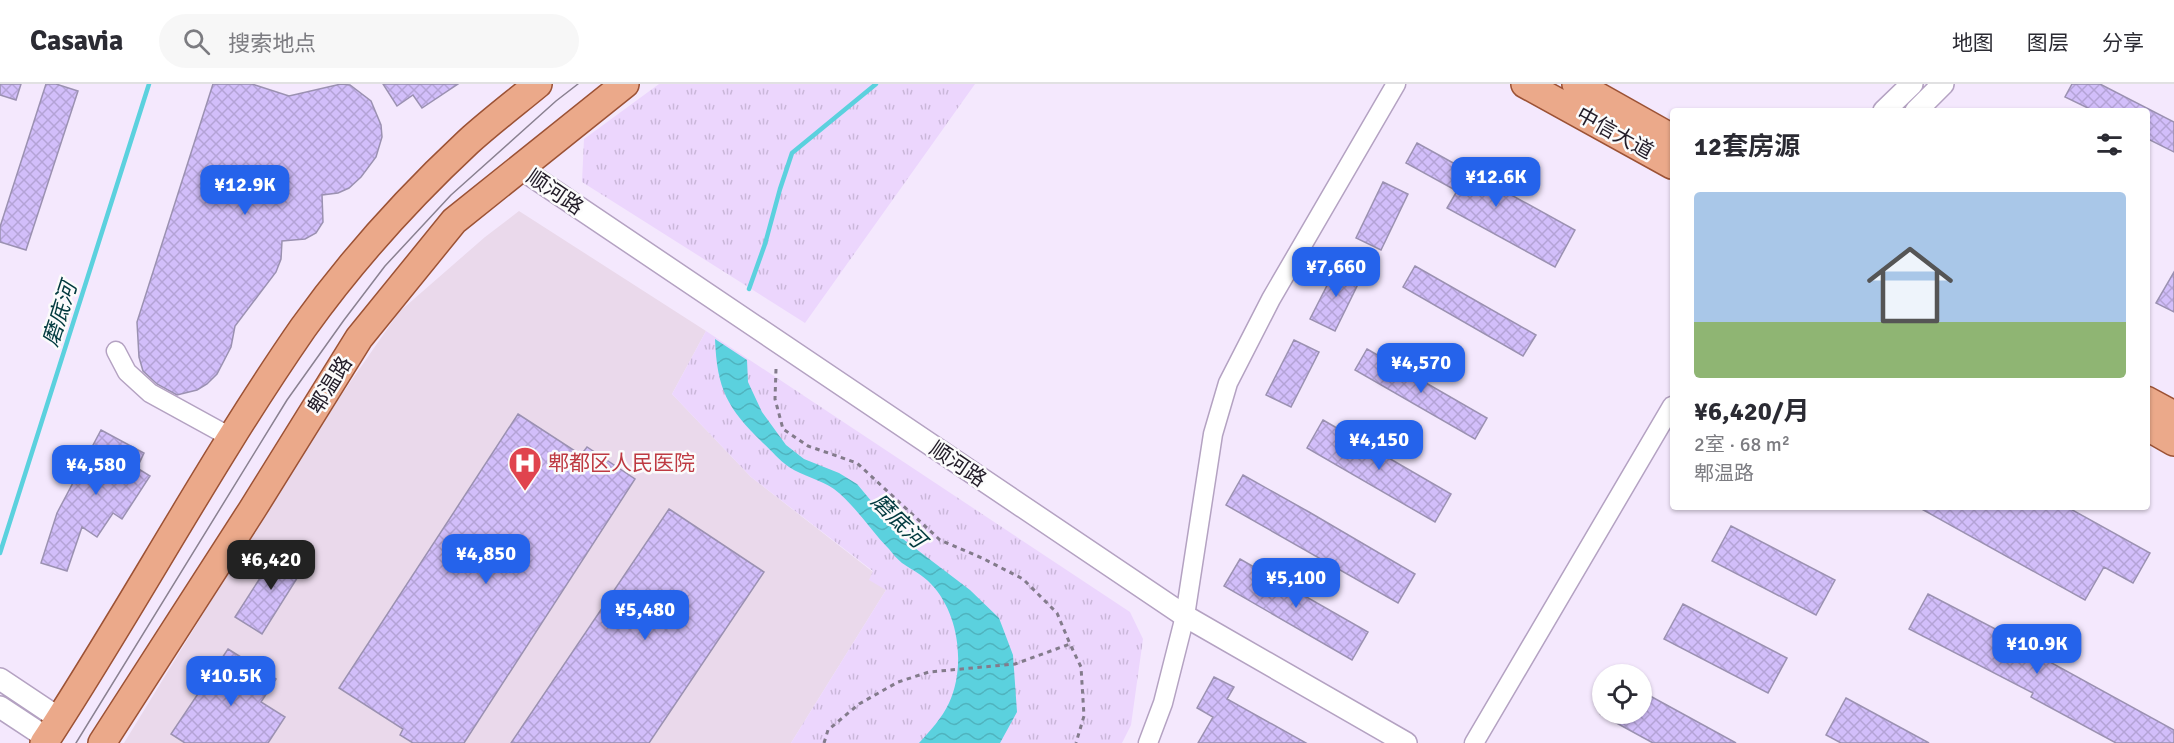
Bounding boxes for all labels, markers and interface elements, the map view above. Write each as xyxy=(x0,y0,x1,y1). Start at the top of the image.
search box xyxy=(159,14,579,68)
text: Casavia xyxy=(30,24,123,58)
icon: search xyxy=(180,25,213,58)
text: 搜索地点 xyxy=(228,30,316,57)
text: 地图 xyxy=(1952,30,1994,56)
text: 图层 xyxy=(2027,30,2069,56)
text: 分享 xyxy=(2102,30,2144,56)
street label: 中信大道 xyxy=(1572,101,1658,165)
icon: filters xyxy=(2093,128,2126,161)
text: 12套房源 xyxy=(1694,131,1800,163)
pin: ¥12.6K xyxy=(1447,157,1545,208)
street label: 顺河路 xyxy=(522,164,588,220)
text: ¥12.6K xyxy=(1465,164,1527,189)
pin: ¥12.9K xyxy=(196,165,294,216)
text: ¥12.9K xyxy=(214,172,276,197)
icon: home xyxy=(1856,231,1964,339)
pin: ¥7,660 xyxy=(1287,247,1385,298)
text: ¥7,660 xyxy=(1306,254,1366,279)
water label: 磨底河 xyxy=(36,275,84,350)
pin: ¥4,570 xyxy=(1372,343,1470,394)
text: ¥4,570 xyxy=(1391,350,1451,375)
street label: 郫温路 xyxy=(302,351,358,419)
text: ¥6,420/月 xyxy=(1694,396,1810,428)
pin: ¥4,150 xyxy=(1330,420,1428,471)
text: ¥4,150 xyxy=(1349,427,1409,452)
text: 2室 · 68 m² xyxy=(1694,432,1790,457)
street label: 顺河路 xyxy=(925,436,991,492)
pin: ¥4,580 xyxy=(47,445,145,496)
hospital icon: 郫都区人民医院 xyxy=(507,445,543,492)
place label: 郫都区人民医院 xyxy=(548,450,695,476)
text: ¥4,580 xyxy=(66,452,126,477)
text: 郫温路 xyxy=(1694,461,1754,486)
water label: 磨底河 xyxy=(866,487,934,556)
pin: ¥4,850 xyxy=(437,534,535,585)
pin: ¥6,420 xyxy=(222,540,320,591)
text: ¥4,850 xyxy=(456,541,516,566)
text: ¥6,420 xyxy=(241,547,301,572)
pin: ¥5,100 xyxy=(1247,558,1345,609)
text: ¥5,100 xyxy=(1266,565,1326,590)
pin: ¥5,480 xyxy=(596,590,694,641)
text: ¥5,480 xyxy=(615,597,675,622)
pin: ¥10.9K xyxy=(1988,624,2086,675)
text: ¥10.9K xyxy=(2006,631,2068,656)
pin: ¥10.5K xyxy=(182,656,280,707)
text: ¥10.5K xyxy=(200,663,262,688)
map controls xyxy=(1592,664,1652,724)
button: locate xyxy=(1592,664,1652,724)

